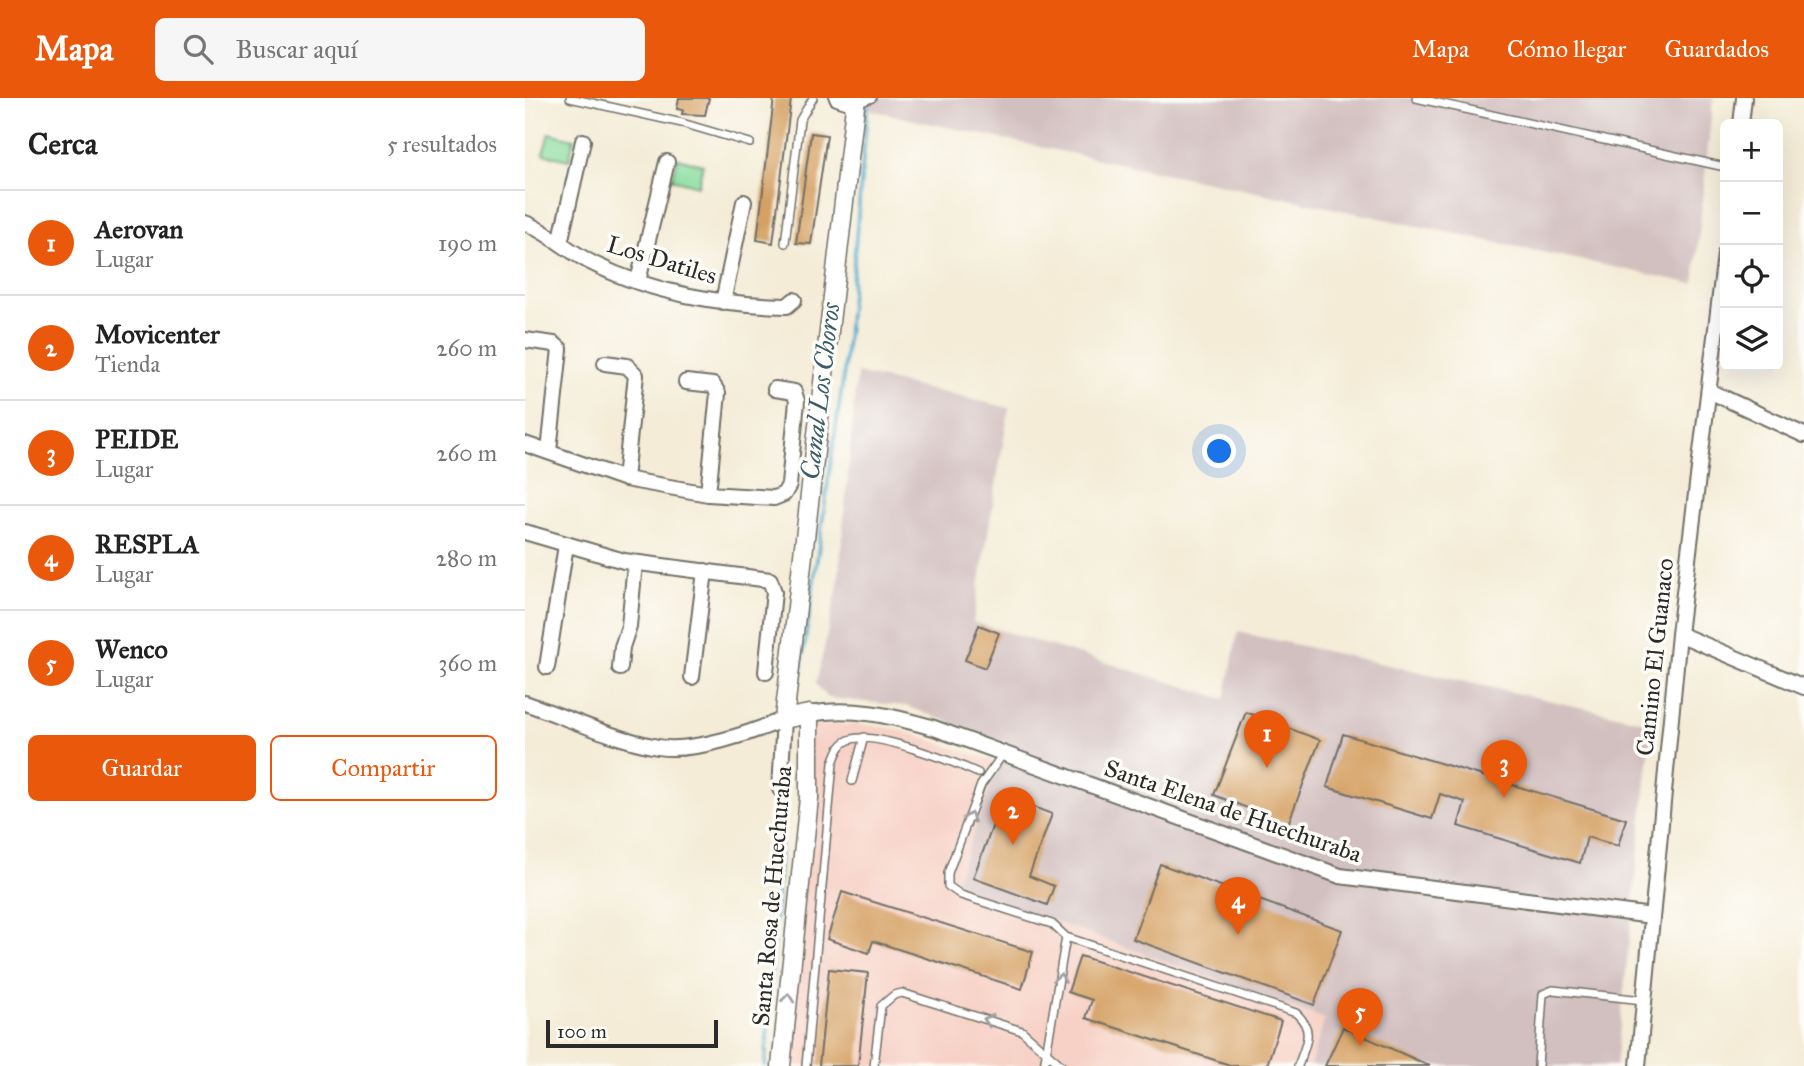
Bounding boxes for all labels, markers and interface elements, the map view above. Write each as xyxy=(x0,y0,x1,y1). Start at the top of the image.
search box xyxy=(155,18,645,81)
text: Mapa xyxy=(35,29,113,69)
icon: search xyxy=(179,30,217,68)
text: Buscar aquí xyxy=(235,33,358,65)
text: Mapa xyxy=(1412,34,1469,64)
text: Cómo llegar xyxy=(1507,34,1626,64)
text: Guardados xyxy=(1664,34,1769,64)
map controls xyxy=(1720,119,1783,371)
button: + xyxy=(1720,119,1783,182)
text: Cerca xyxy=(28,126,97,162)
text: 5 resultados xyxy=(387,130,497,158)
button: − xyxy=(1720,182,1783,245)
text: Aerovan xyxy=(95,213,183,245)
text: 1 xyxy=(46,229,56,257)
text: 190 m xyxy=(438,229,497,257)
street label: Los Datiles xyxy=(603,229,721,291)
text: Lugar xyxy=(95,245,153,273)
button: locate xyxy=(1720,245,1783,308)
water label: Canal Los Choros xyxy=(793,300,847,481)
button: layers xyxy=(1720,308,1783,371)
text: Movicenter xyxy=(95,318,220,350)
text: 2 xyxy=(45,334,57,362)
text: 260 m xyxy=(436,334,497,362)
text: Tienda xyxy=(95,350,160,378)
text: PEIDE xyxy=(95,423,178,455)
your location xyxy=(1202,434,1236,468)
text: 3 xyxy=(46,439,56,467)
text: 260 m xyxy=(436,439,497,467)
text: Lugar xyxy=(95,455,153,483)
text: RESPLA xyxy=(95,528,199,560)
text: 4 xyxy=(45,544,57,572)
text: 280 m xyxy=(436,544,497,572)
street label: Camino El Guanaco xyxy=(1630,557,1680,757)
text: Lugar xyxy=(95,560,153,588)
text: Wenco xyxy=(95,633,168,665)
text: 5 xyxy=(46,649,56,677)
text: 360 m xyxy=(438,649,497,677)
text: Lugar xyxy=(95,665,153,693)
pin: 1 xyxy=(1244,710,1290,768)
button: Guardar xyxy=(28,735,256,801)
button: Compartir xyxy=(270,735,497,801)
pin: 3 xyxy=(1481,740,1527,798)
street label: Santa Elena de Huechuraba xyxy=(1100,753,1366,869)
street label: Santa Rosa de Huechuraba xyxy=(746,764,798,1027)
pin: 2 xyxy=(990,787,1036,845)
one-way arrow xyxy=(962,811,976,823)
pin: 4 xyxy=(1215,877,1261,935)
one-way arrow xyxy=(1052,972,1067,984)
pin: 5 xyxy=(1337,988,1383,1046)
one-way arrow xyxy=(780,992,795,1003)
one-way arrow xyxy=(983,1014,995,1028)
scale bar xyxy=(546,1017,717,1049)
text: 100 m xyxy=(557,1020,607,1043)

